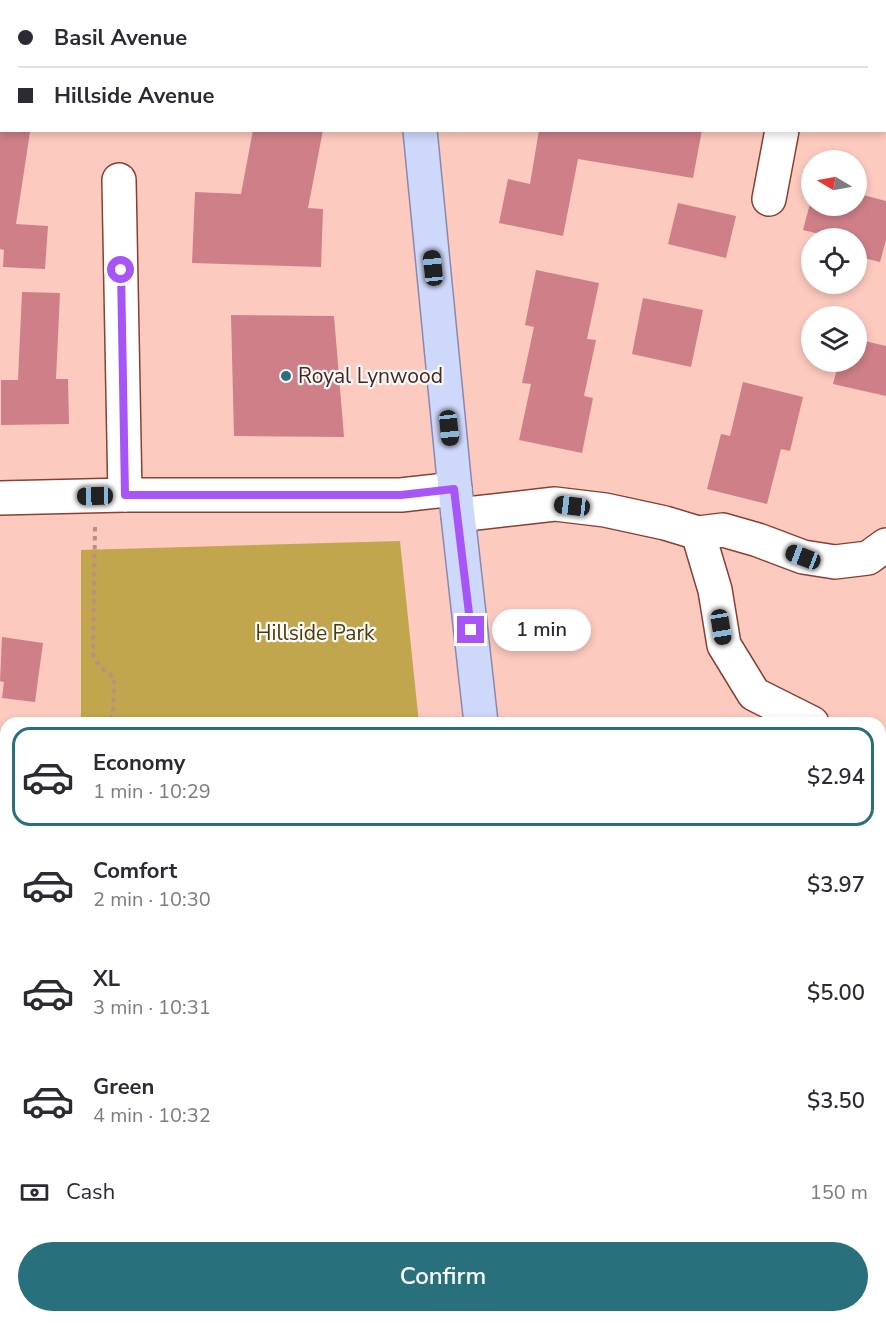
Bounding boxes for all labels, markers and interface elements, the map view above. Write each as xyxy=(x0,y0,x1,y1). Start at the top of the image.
text: Basil Avenue xyxy=(54,23,187,53)
text: Hillside Avenue xyxy=(54,81,215,111)
north arrow xyxy=(801,150,867,216)
map controls xyxy=(801,150,867,372)
button: locate xyxy=(801,228,867,294)
car xyxy=(422,249,444,287)
route start xyxy=(107,256,134,283)
button: layers xyxy=(801,306,867,372)
place label: Royal Lynwood xyxy=(298,362,443,390)
marker: Royal Lynwood xyxy=(279,369,293,383)
car xyxy=(438,409,460,447)
car xyxy=(77,487,113,505)
car xyxy=(553,495,591,517)
car xyxy=(783,542,823,572)
car xyxy=(709,608,733,646)
callout: 1 min xyxy=(492,609,591,651)
route end xyxy=(457,616,484,643)
text: 1 min xyxy=(516,616,567,643)
park label: Hillside Park xyxy=(256,619,375,647)
text: Economy xyxy=(93,748,185,778)
icon: car xyxy=(21,750,75,804)
text: $2.94 xyxy=(807,762,865,792)
text: 1 min · 10:29 xyxy=(93,778,211,805)
text: Comfort xyxy=(93,856,177,886)
icon: car xyxy=(21,858,75,912)
text: $3.97 xyxy=(807,870,865,900)
text: 2 min · 10:30 xyxy=(93,886,211,913)
text: XL xyxy=(93,964,120,994)
icon: car xyxy=(21,966,75,1020)
text: $5.00 xyxy=(807,978,865,1008)
text: 3 min · 10:31 xyxy=(93,994,211,1021)
text: Green xyxy=(93,1072,154,1102)
icon: car xyxy=(21,1074,75,1128)
text: $3.50 xyxy=(807,1086,865,1116)
text: 4 min · 10:32 xyxy=(93,1102,211,1129)
icon: cash xyxy=(18,1176,51,1209)
text: Cash xyxy=(66,1177,115,1207)
text: 150 m xyxy=(810,1179,868,1206)
button: Confirm xyxy=(18,1242,868,1311)

